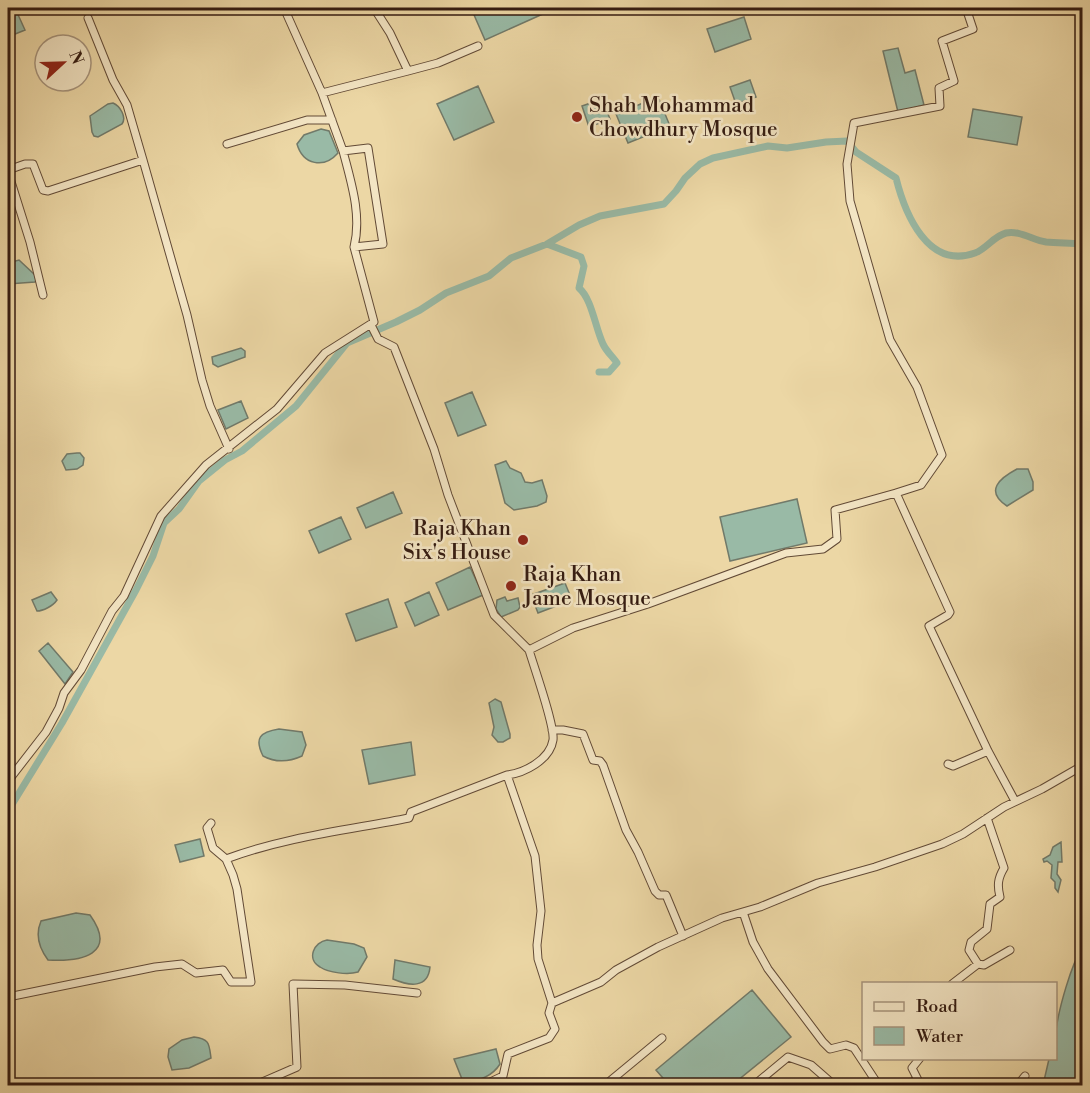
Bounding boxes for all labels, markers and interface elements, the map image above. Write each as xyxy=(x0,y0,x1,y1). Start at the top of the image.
north arrow xyxy=(33,33,93,93)
text: N xyxy=(64,48,88,68)
place label: Shah Mohammad Chowdhury Mosque xyxy=(589,93,778,143)
marker: Shah Mohammad Chowdhury Mosque xyxy=(570,110,584,124)
place label: Raja Khan Six's House xyxy=(403,516,511,566)
marker: Raja Khan Six's House xyxy=(516,533,530,547)
place label: Raja Khan Jame Mosque xyxy=(522,562,651,612)
marker: Raja Khan Jame Mosque xyxy=(504,579,518,593)
legend xyxy=(862,982,1057,1060)
text: Road xyxy=(916,995,959,1018)
text: Water xyxy=(915,1025,964,1048)

